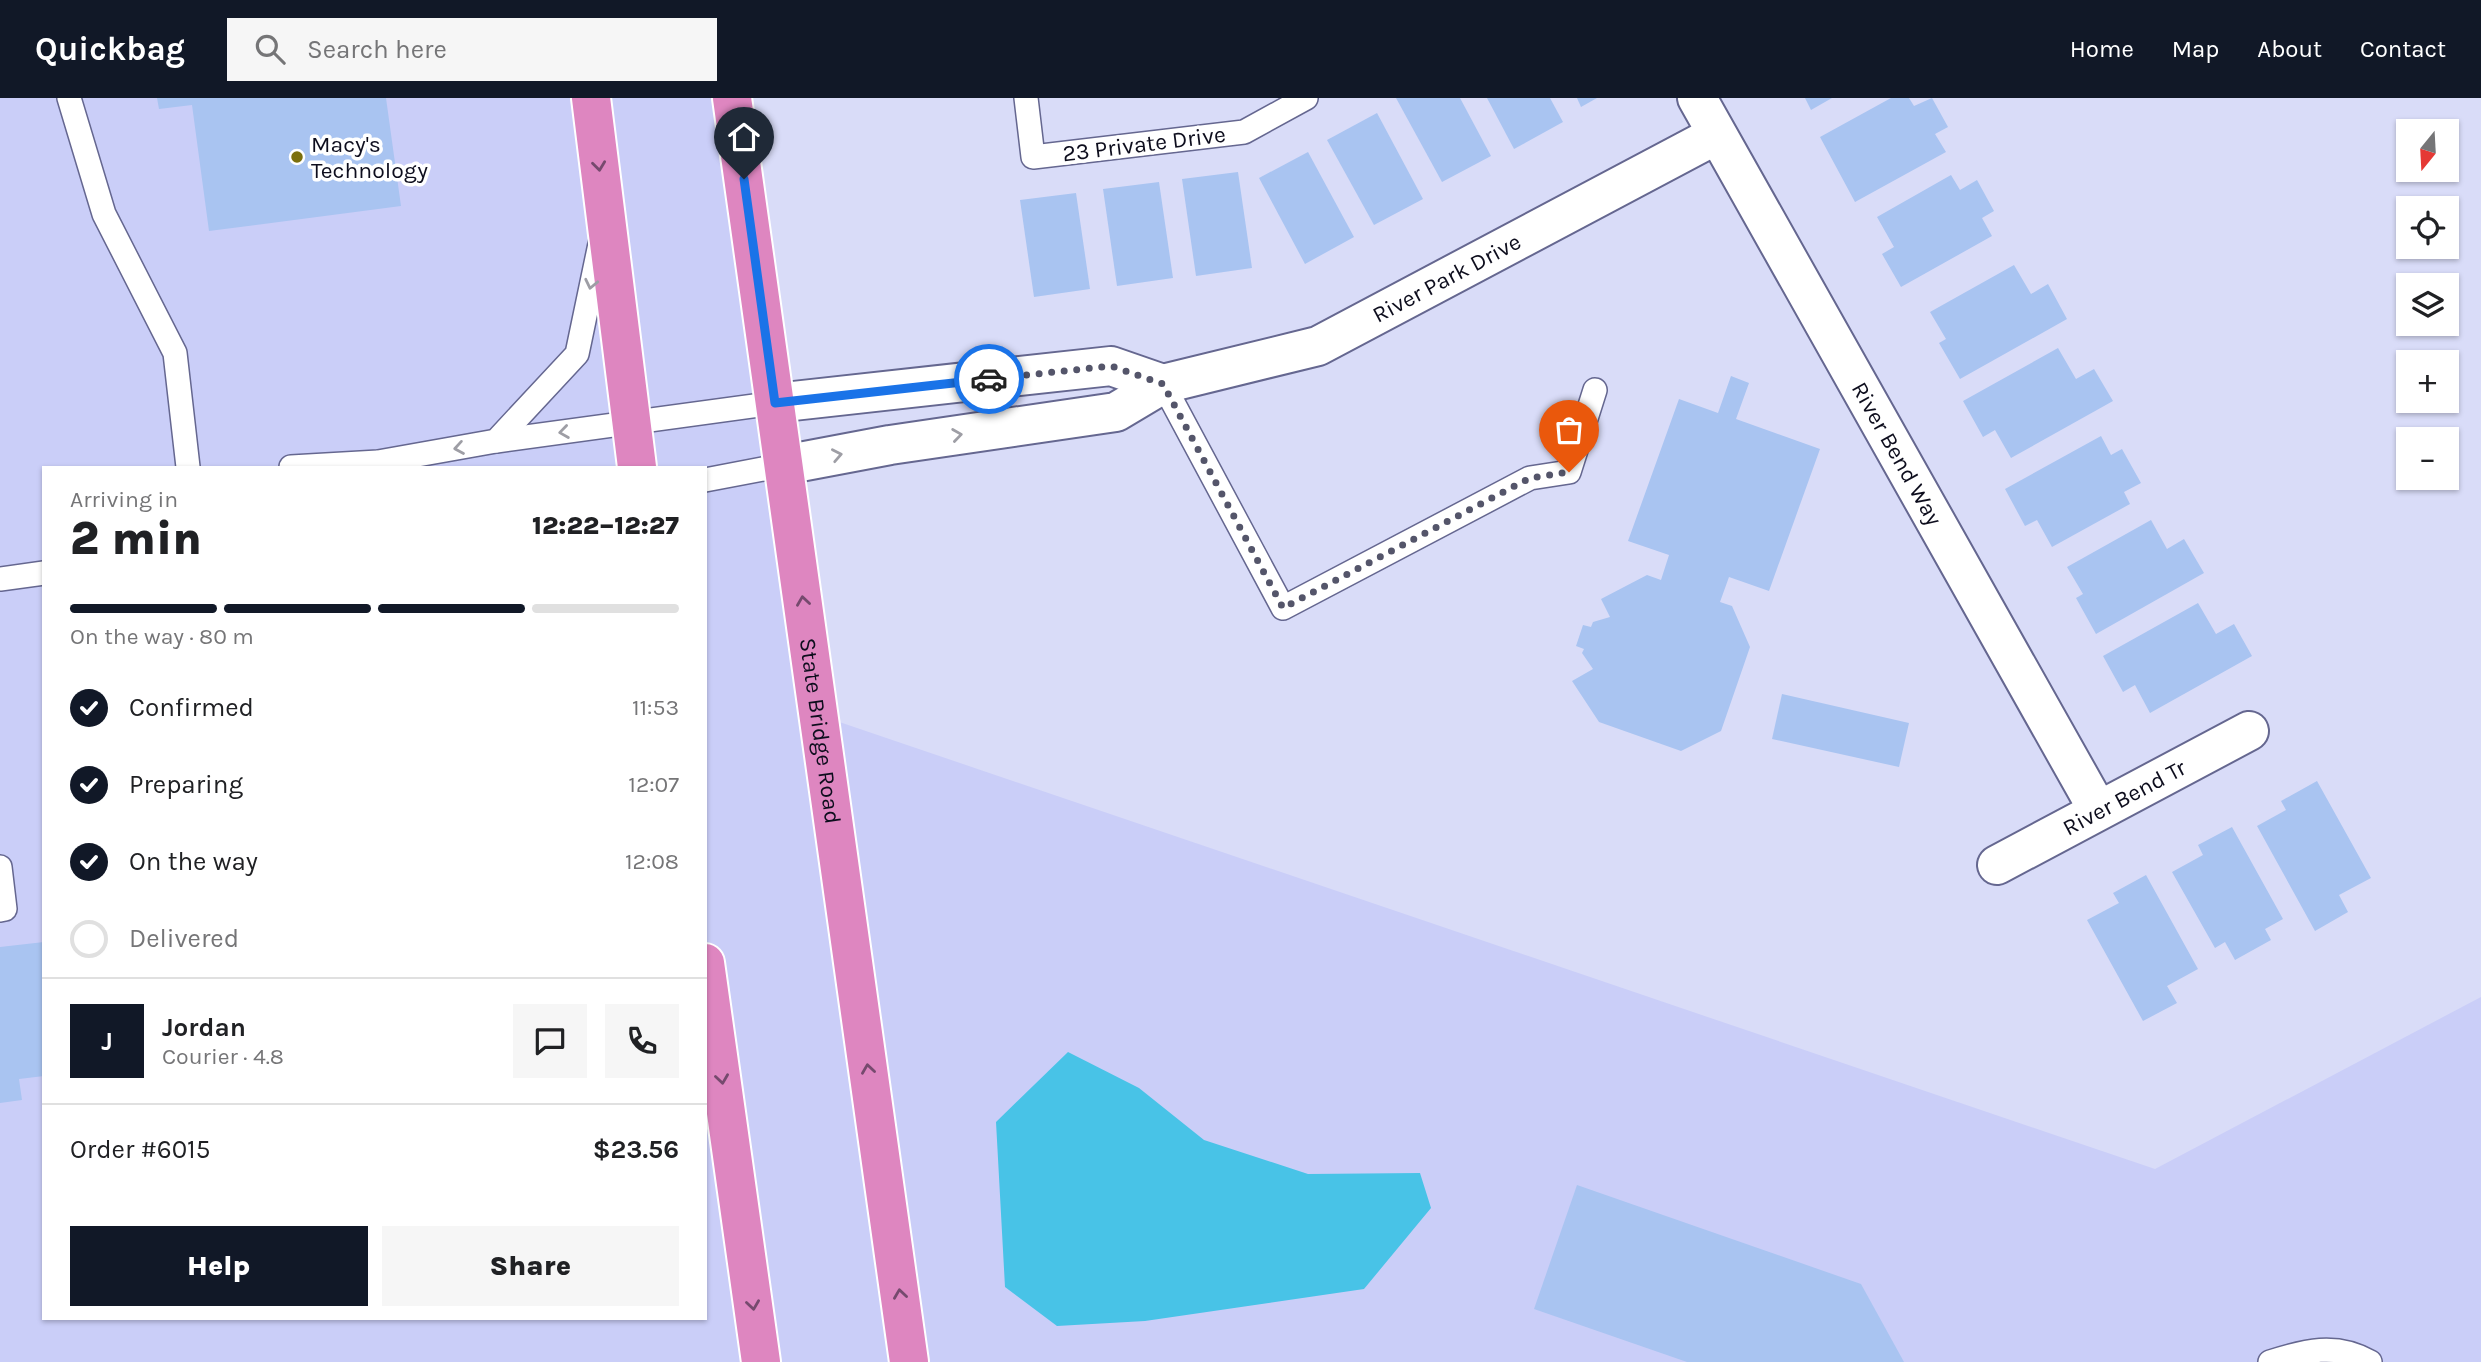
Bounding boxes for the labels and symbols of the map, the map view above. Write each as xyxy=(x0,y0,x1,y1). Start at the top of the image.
pin xyxy=(714,107,774,179)
north arrow xyxy=(2396,119,2459,182)
street label: 23 Private Drive xyxy=(1061,121,1227,167)
place label: Macy's Technology xyxy=(311,131,428,184)
marker: Macy's Technology xyxy=(289,149,305,165)
one-way arrow xyxy=(592,160,607,172)
street label: River Park Drive xyxy=(1368,228,1525,328)
one-way arrow xyxy=(585,278,600,290)
courier xyxy=(954,344,1024,414)
street label: River Bend Way xyxy=(1846,377,1948,530)
pin xyxy=(1539,400,1599,472)
one-way arrow xyxy=(558,424,569,439)
one-way arrow xyxy=(951,428,963,443)
one-way arrow xyxy=(453,439,465,454)
one-way arrow xyxy=(831,448,843,463)
one-way arrow xyxy=(796,595,811,607)
street label: State Bridge Road xyxy=(794,636,847,826)
street label: River Bend Tr xyxy=(2058,753,2191,841)
one-way arrow xyxy=(861,1063,876,1075)
one-way arrow xyxy=(714,1074,729,1085)
one-way arrow xyxy=(892,1289,907,1300)
one-way arrow xyxy=(745,1299,760,1311)

